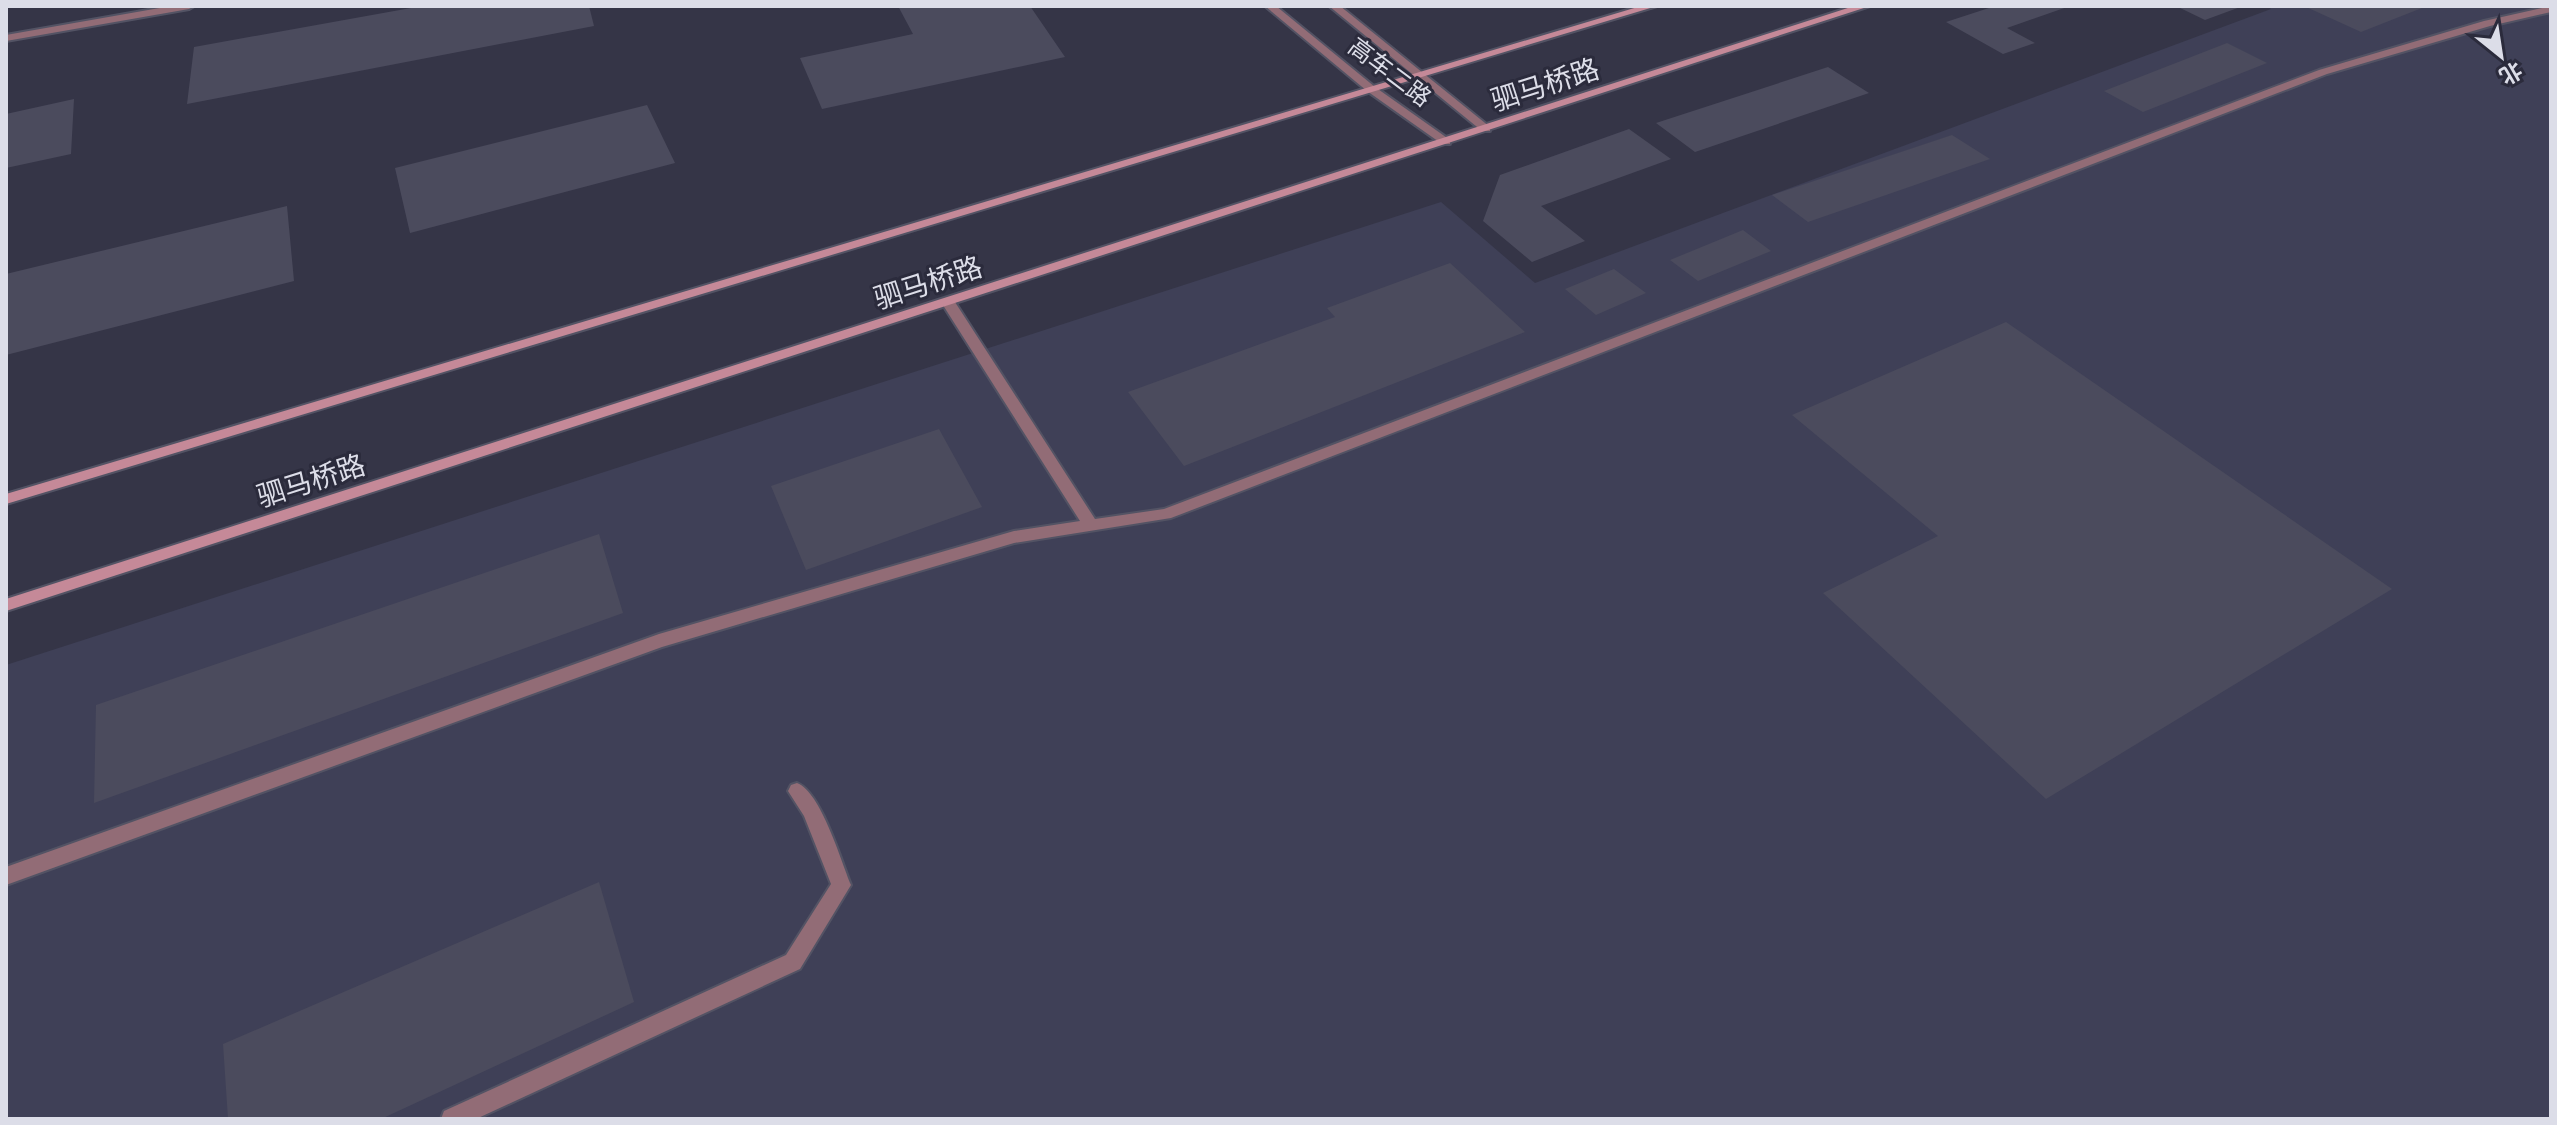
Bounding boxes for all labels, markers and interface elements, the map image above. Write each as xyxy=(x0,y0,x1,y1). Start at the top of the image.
north arrow xyxy=(2461,16,2541,96)
street label: 高车二路 xyxy=(1343,32,1437,112)
street label: 驷马桥路 xyxy=(1487,52,1603,118)
text: 北 xyxy=(2494,56,2527,90)
street label: 驷马桥路 xyxy=(870,250,986,316)
street label: 驷马桥路 xyxy=(253,448,369,514)

